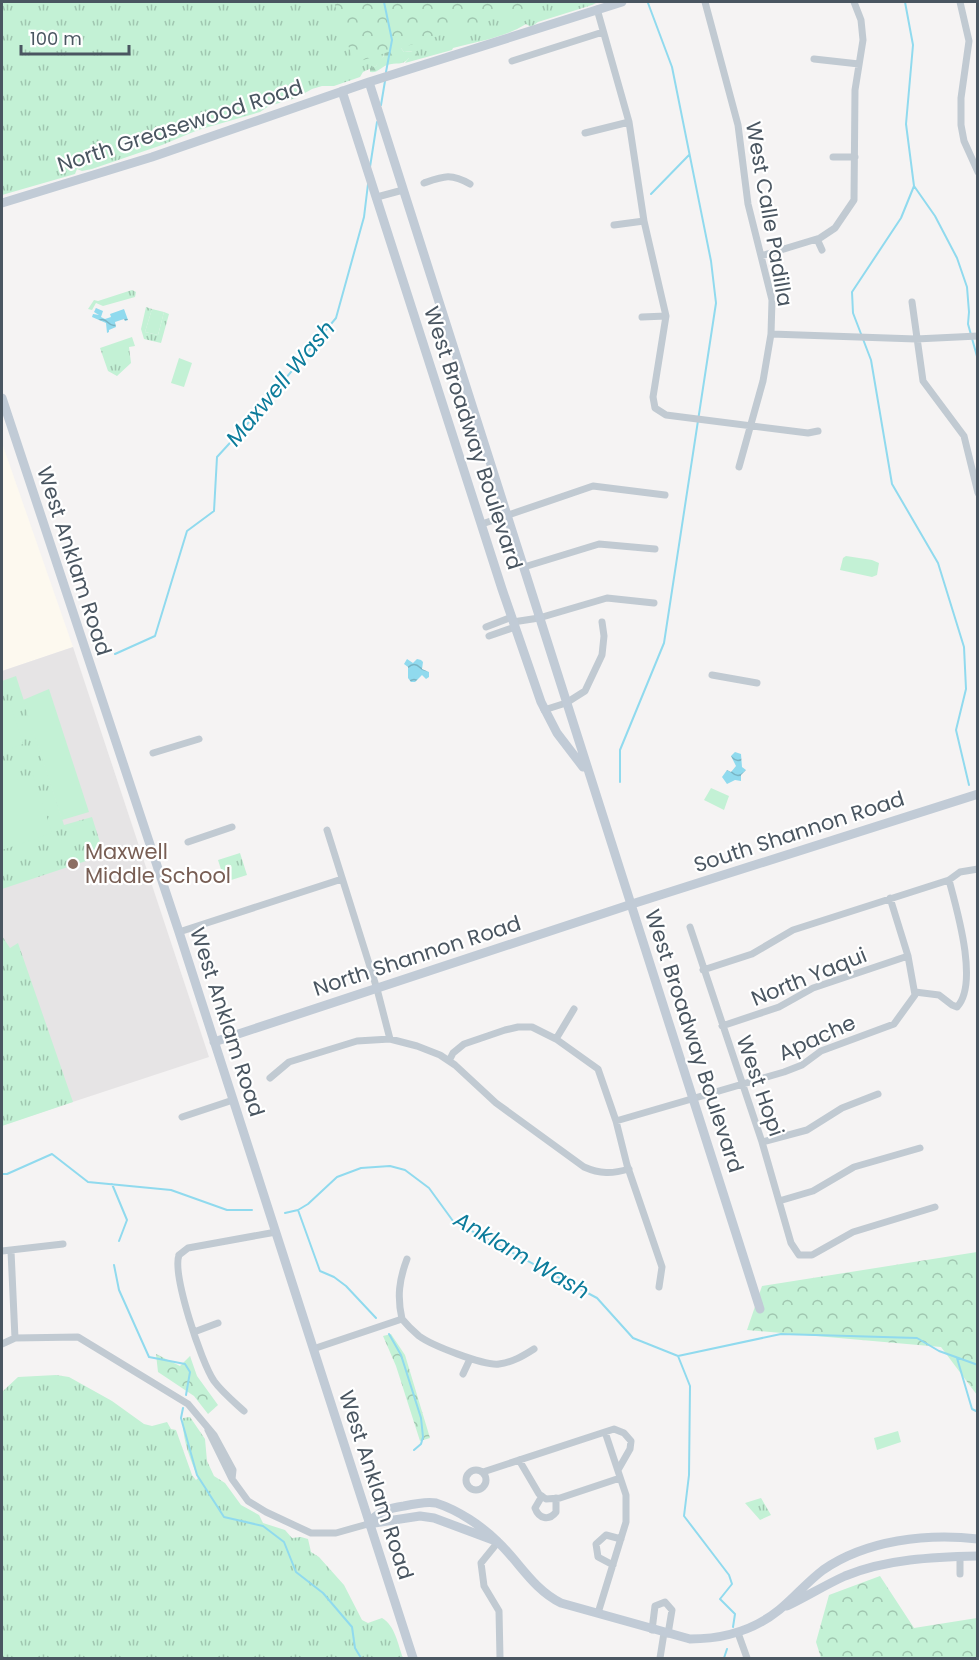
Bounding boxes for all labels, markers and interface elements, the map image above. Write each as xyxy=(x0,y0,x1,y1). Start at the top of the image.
scale bar xyxy=(21,18,129,56)
text: 100 m xyxy=(30,26,82,51)
street label: North Greasewood Road xyxy=(53,72,306,179)
street label: West Calle Padilla xyxy=(739,119,800,309)
street label: West Broadway Boulevard xyxy=(417,303,530,573)
water label: Maxwell Wash xyxy=(219,314,342,453)
street label: West Anklam Road xyxy=(30,463,119,659)
street label: South Shannon Road xyxy=(690,784,908,879)
place label: Maxwell Middle School xyxy=(85,837,231,890)
marker: Maxwell Middle School xyxy=(66,857,80,871)
street label: West Broadway Boulevard xyxy=(638,906,751,1176)
street label: North Shannon Road xyxy=(309,908,524,1003)
street label: West Anklam Road xyxy=(183,924,272,1120)
street label: North Yaqui xyxy=(747,940,871,1013)
street label: Apache xyxy=(774,1008,860,1067)
street label: West Hopi xyxy=(730,1031,791,1140)
water label: Anklam Wash xyxy=(447,1204,595,1307)
street label: West Anklam Road xyxy=(332,1387,421,1583)

